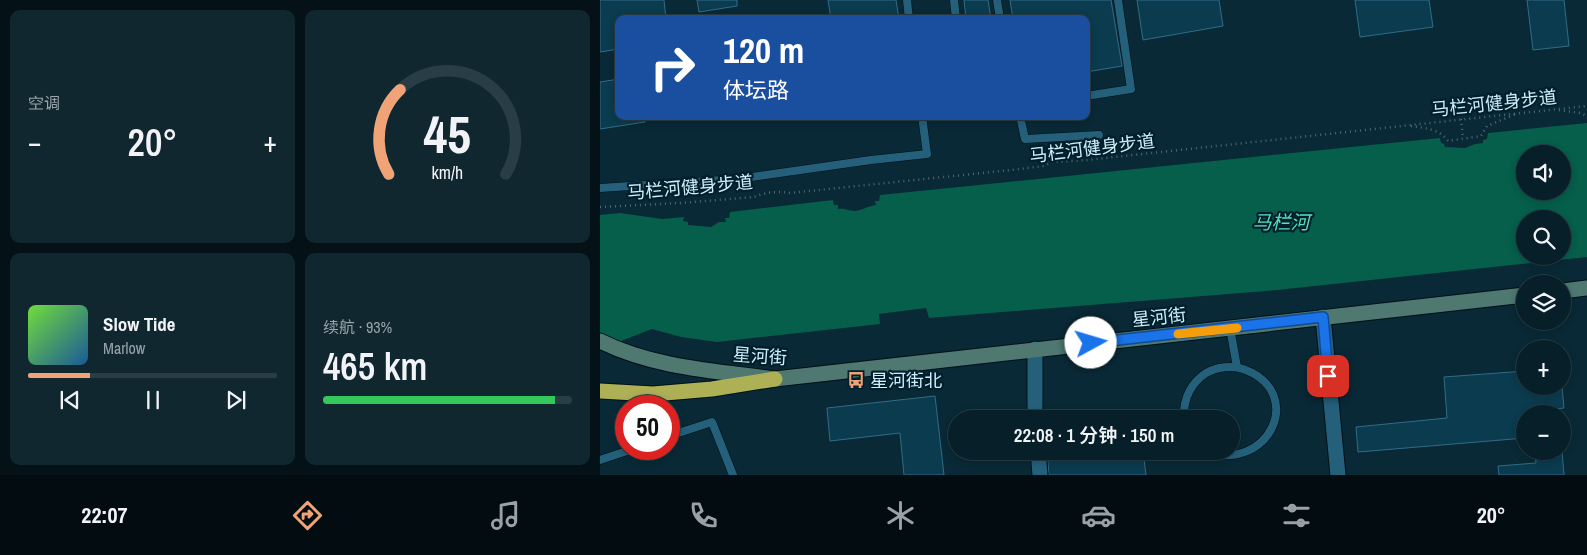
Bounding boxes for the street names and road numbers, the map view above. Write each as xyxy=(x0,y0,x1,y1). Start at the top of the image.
street label: 马栏河健身步道 xyxy=(1430,84,1558,122)
street label: 马栏河健身步道 xyxy=(1028,128,1156,168)
street label: 马栏河健身步道 xyxy=(626,169,754,205)
street label: 星河街 xyxy=(1131,302,1187,332)
street label: 星河街 xyxy=(732,342,788,370)

